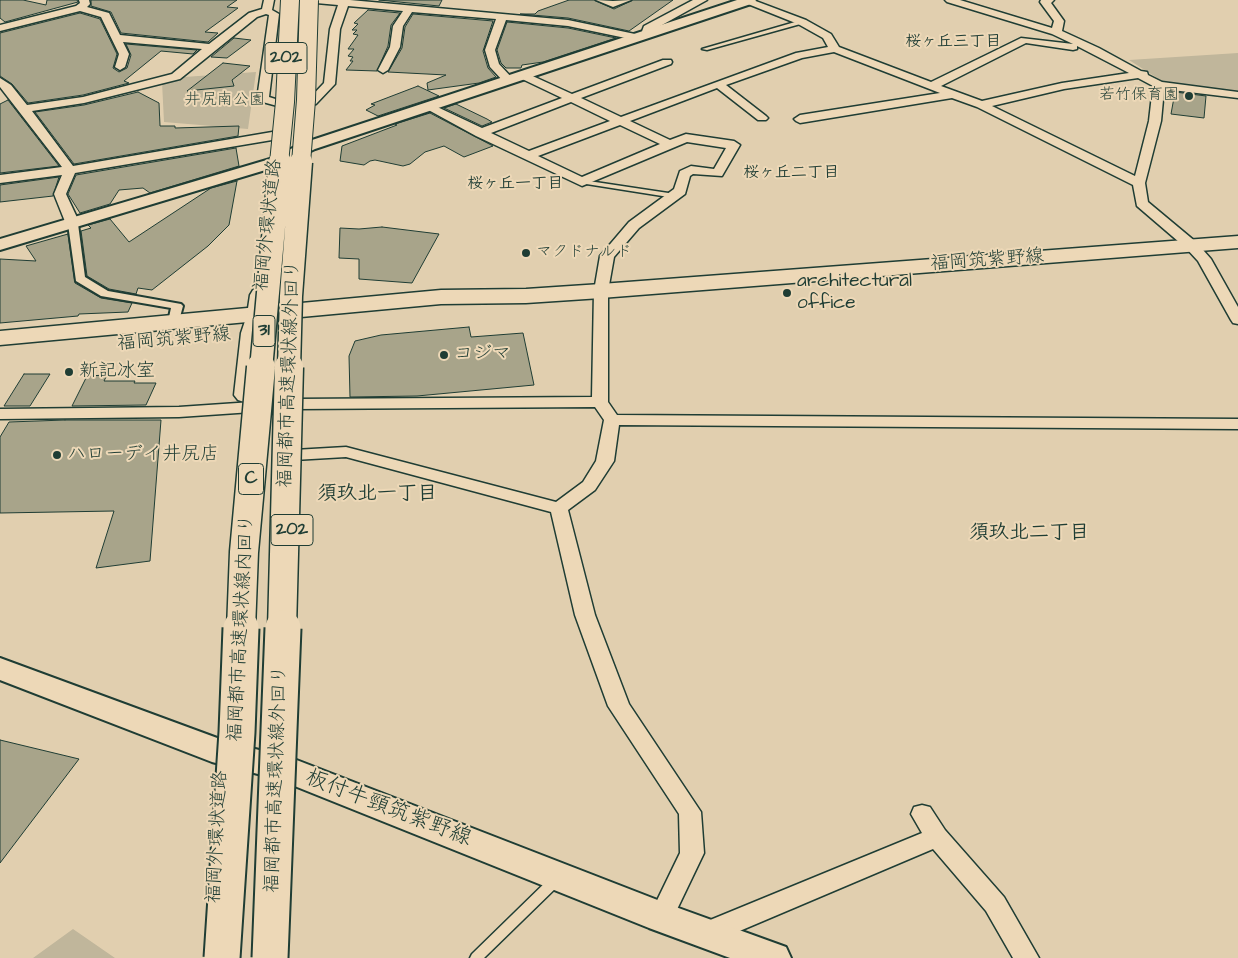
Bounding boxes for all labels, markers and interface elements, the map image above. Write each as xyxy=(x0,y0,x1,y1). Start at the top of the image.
district label: 桜ヶ丘三丁目 xyxy=(905,33,1001,53)
road number: 202 xyxy=(265,42,307,74)
place label: 若竹保育園 xyxy=(1099,86,1179,106)
marker: 若竹保育園 xyxy=(1183,90,1195,102)
park label: 井尻南公園 xyxy=(185,91,265,111)
street label: 福岡外環状道路 xyxy=(251,158,287,292)
district label: 桜ヶ丘二丁目 xyxy=(743,164,839,184)
district label: 桜ヶ丘一丁目 xyxy=(467,175,563,195)
place label: マクドナルド xyxy=(536,243,632,263)
street label: 福岡筑紫野線 xyxy=(929,246,1045,276)
marker: マクドナルド xyxy=(520,247,532,259)
street label: 福岡都市高速環状線外回り xyxy=(275,260,305,488)
place label: architectural office xyxy=(797,271,912,315)
marker: architectural office xyxy=(781,287,793,299)
road number: 31 xyxy=(253,316,275,346)
street label: 福岡筑紫野線 xyxy=(116,324,232,356)
place label: コジマ xyxy=(454,344,511,366)
marker: コジマ xyxy=(438,349,450,361)
place label: 新記冰室 xyxy=(79,361,155,383)
marker: 新記冰室 xyxy=(63,366,75,378)
place label: ハローデイ井尻店 xyxy=(67,444,219,466)
marker: ハローデイ井尻店 xyxy=(51,449,63,461)
road number: C xyxy=(238,464,264,494)
district label: 須玖北一丁目 xyxy=(317,483,437,507)
street label: 福岡都市高速環状線内回り xyxy=(225,514,259,742)
road number: 202 xyxy=(271,514,313,546)
district label: 須玖北二丁目 xyxy=(969,522,1089,546)
street label: 福岡都市高速環状線外回り xyxy=(262,665,292,893)
street label: 板付牛頸筑紫野線 xyxy=(301,765,475,853)
street label: 福岡外環状道路 xyxy=(203,770,233,904)

